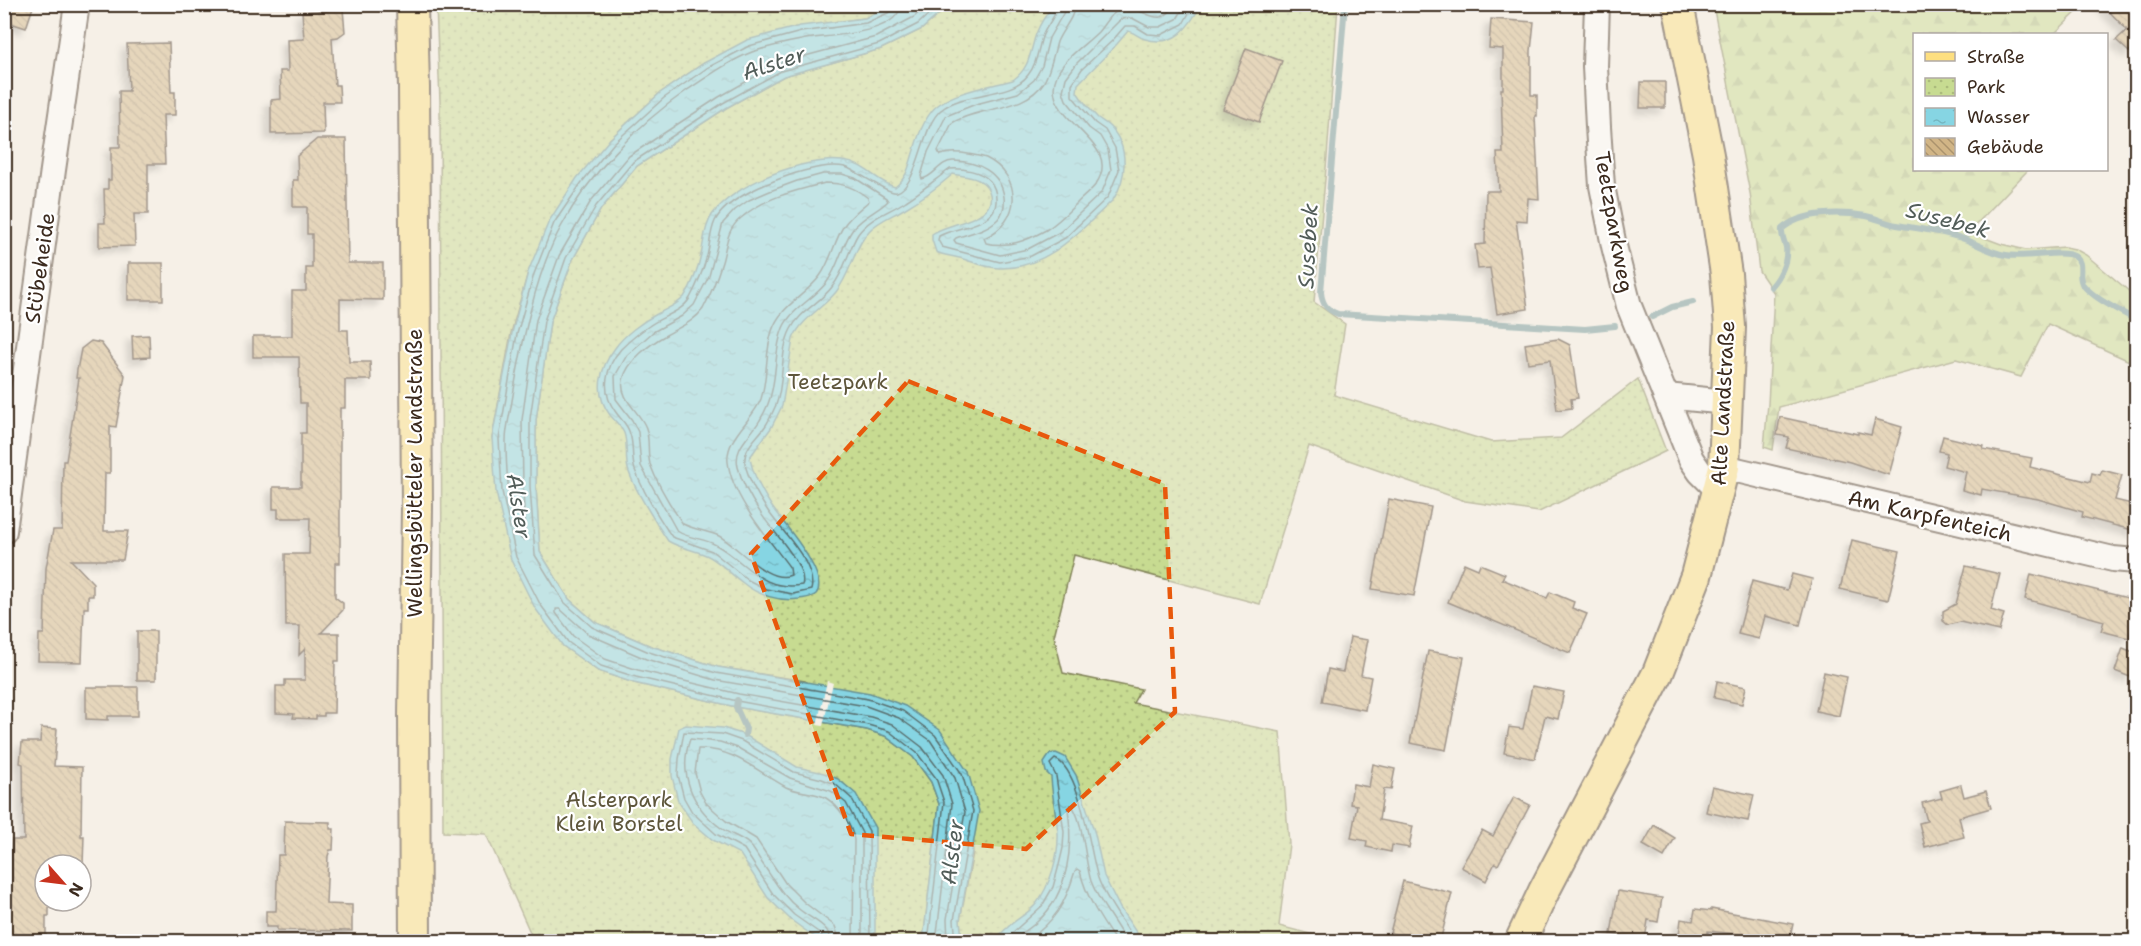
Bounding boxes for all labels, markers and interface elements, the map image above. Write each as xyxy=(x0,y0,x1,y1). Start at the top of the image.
legend xyxy=(1913,33,2108,171)
water label: Alster xyxy=(738,39,810,87)
text: Straße xyxy=(1967,45,2025,69)
text: Park xyxy=(1967,75,2006,99)
text: Wasser xyxy=(1967,105,2030,129)
text: Gebäude xyxy=(1967,135,2044,159)
street label: Teetzparkweg xyxy=(1588,149,1640,295)
water label: Susebek xyxy=(1903,195,1993,245)
water label: Susebek xyxy=(1291,202,1325,289)
street label: Stübeheide xyxy=(18,211,62,325)
street label: Alte Landstraße xyxy=(1705,320,1741,486)
street label: Wellingsbütteler Landstraße xyxy=(401,328,429,618)
park label: Teetzpark xyxy=(788,368,888,396)
water label: Alster xyxy=(500,471,539,541)
street label: Am Karpfenteich xyxy=(1845,484,2015,548)
park label: Alsterpark Klein Borstel xyxy=(555,786,683,838)
water label: Alster xyxy=(934,817,970,886)
north arrow xyxy=(33,853,93,913)
text: N xyxy=(64,879,88,900)

